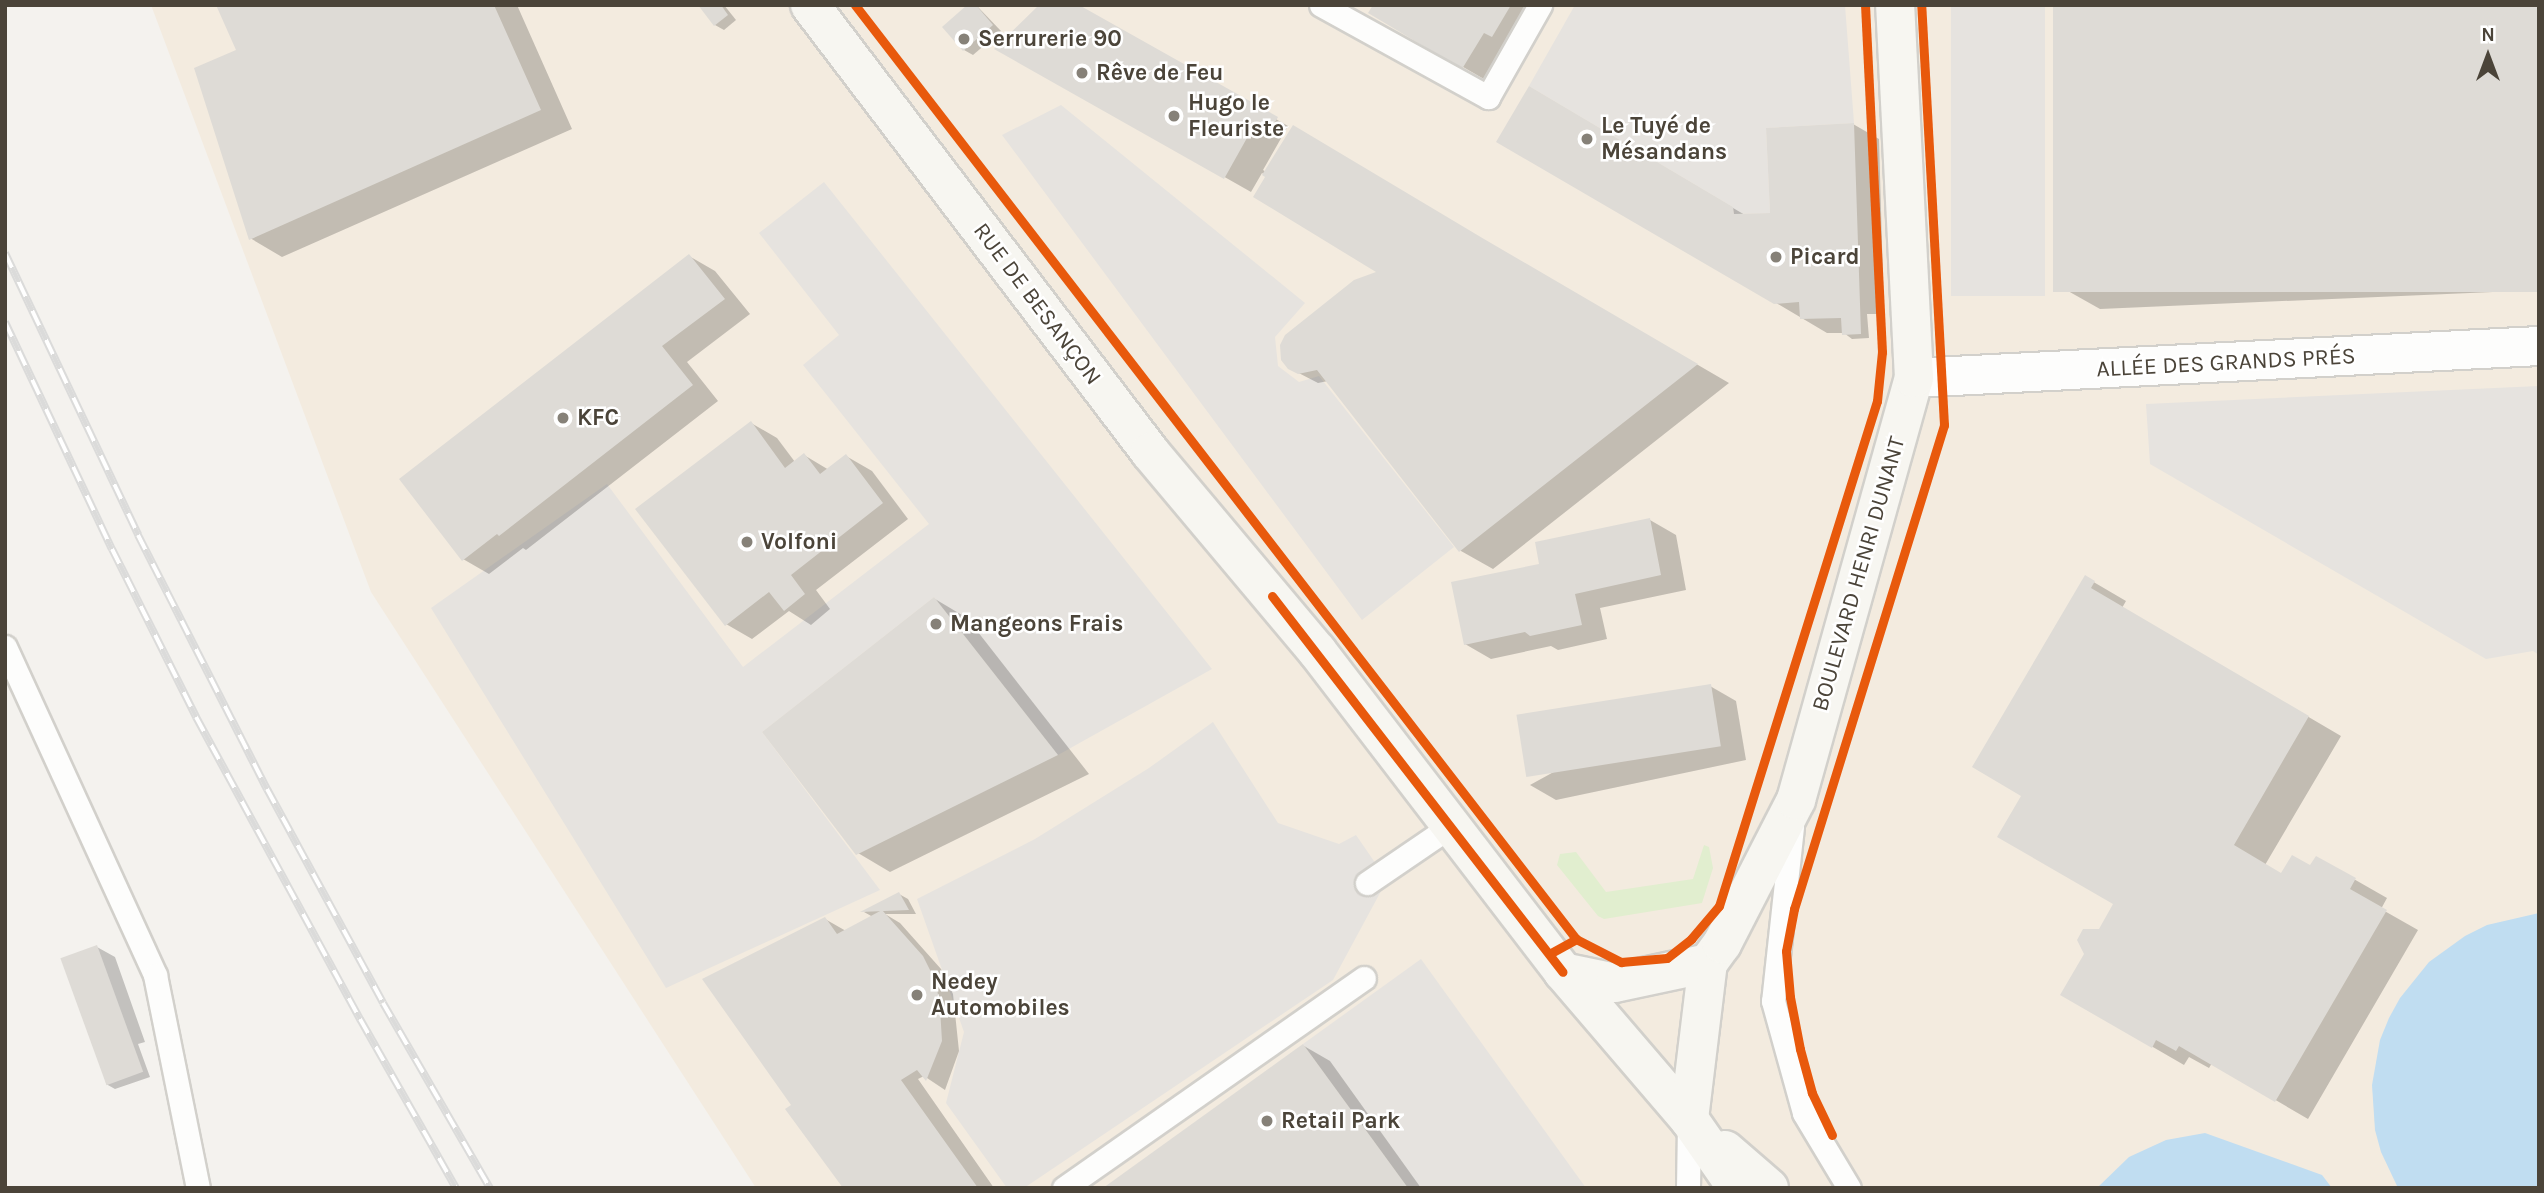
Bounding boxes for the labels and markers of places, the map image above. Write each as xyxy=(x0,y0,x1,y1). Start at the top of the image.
place label: Serrurerie 90 xyxy=(978,25,1122,53)
marker: Serrurerie 90 xyxy=(956,31,972,47)
place label: Rêve de Feu xyxy=(1096,59,1224,87)
marker: Rêve de Feu xyxy=(1074,65,1090,81)
place label: Hugo le Fleuriste xyxy=(1188,89,1284,143)
marker: Hugo le Fleuriste xyxy=(1166,108,1182,124)
place label: Le Tuyé de Mésandans xyxy=(1601,112,1727,166)
marker: Le Tuyé de Mésandans xyxy=(1579,131,1595,147)
place label: Picard xyxy=(1790,243,1860,271)
marker: Picard xyxy=(1768,249,1784,265)
place label: KFC xyxy=(577,404,619,432)
marker: KFC xyxy=(555,410,571,426)
place label: Volfoni xyxy=(761,528,837,556)
marker: Volfoni xyxy=(739,534,755,550)
place label: Mangeons Frais xyxy=(950,610,1124,638)
marker: Mangeons Frais xyxy=(928,616,944,632)
place label: Nedey Automobiles xyxy=(931,968,1070,1022)
marker: Nedey Automobiles xyxy=(909,987,925,1003)
place label: Retail Park xyxy=(1281,1107,1400,1135)
marker: Retail Park xyxy=(1259,1113,1275,1129)

